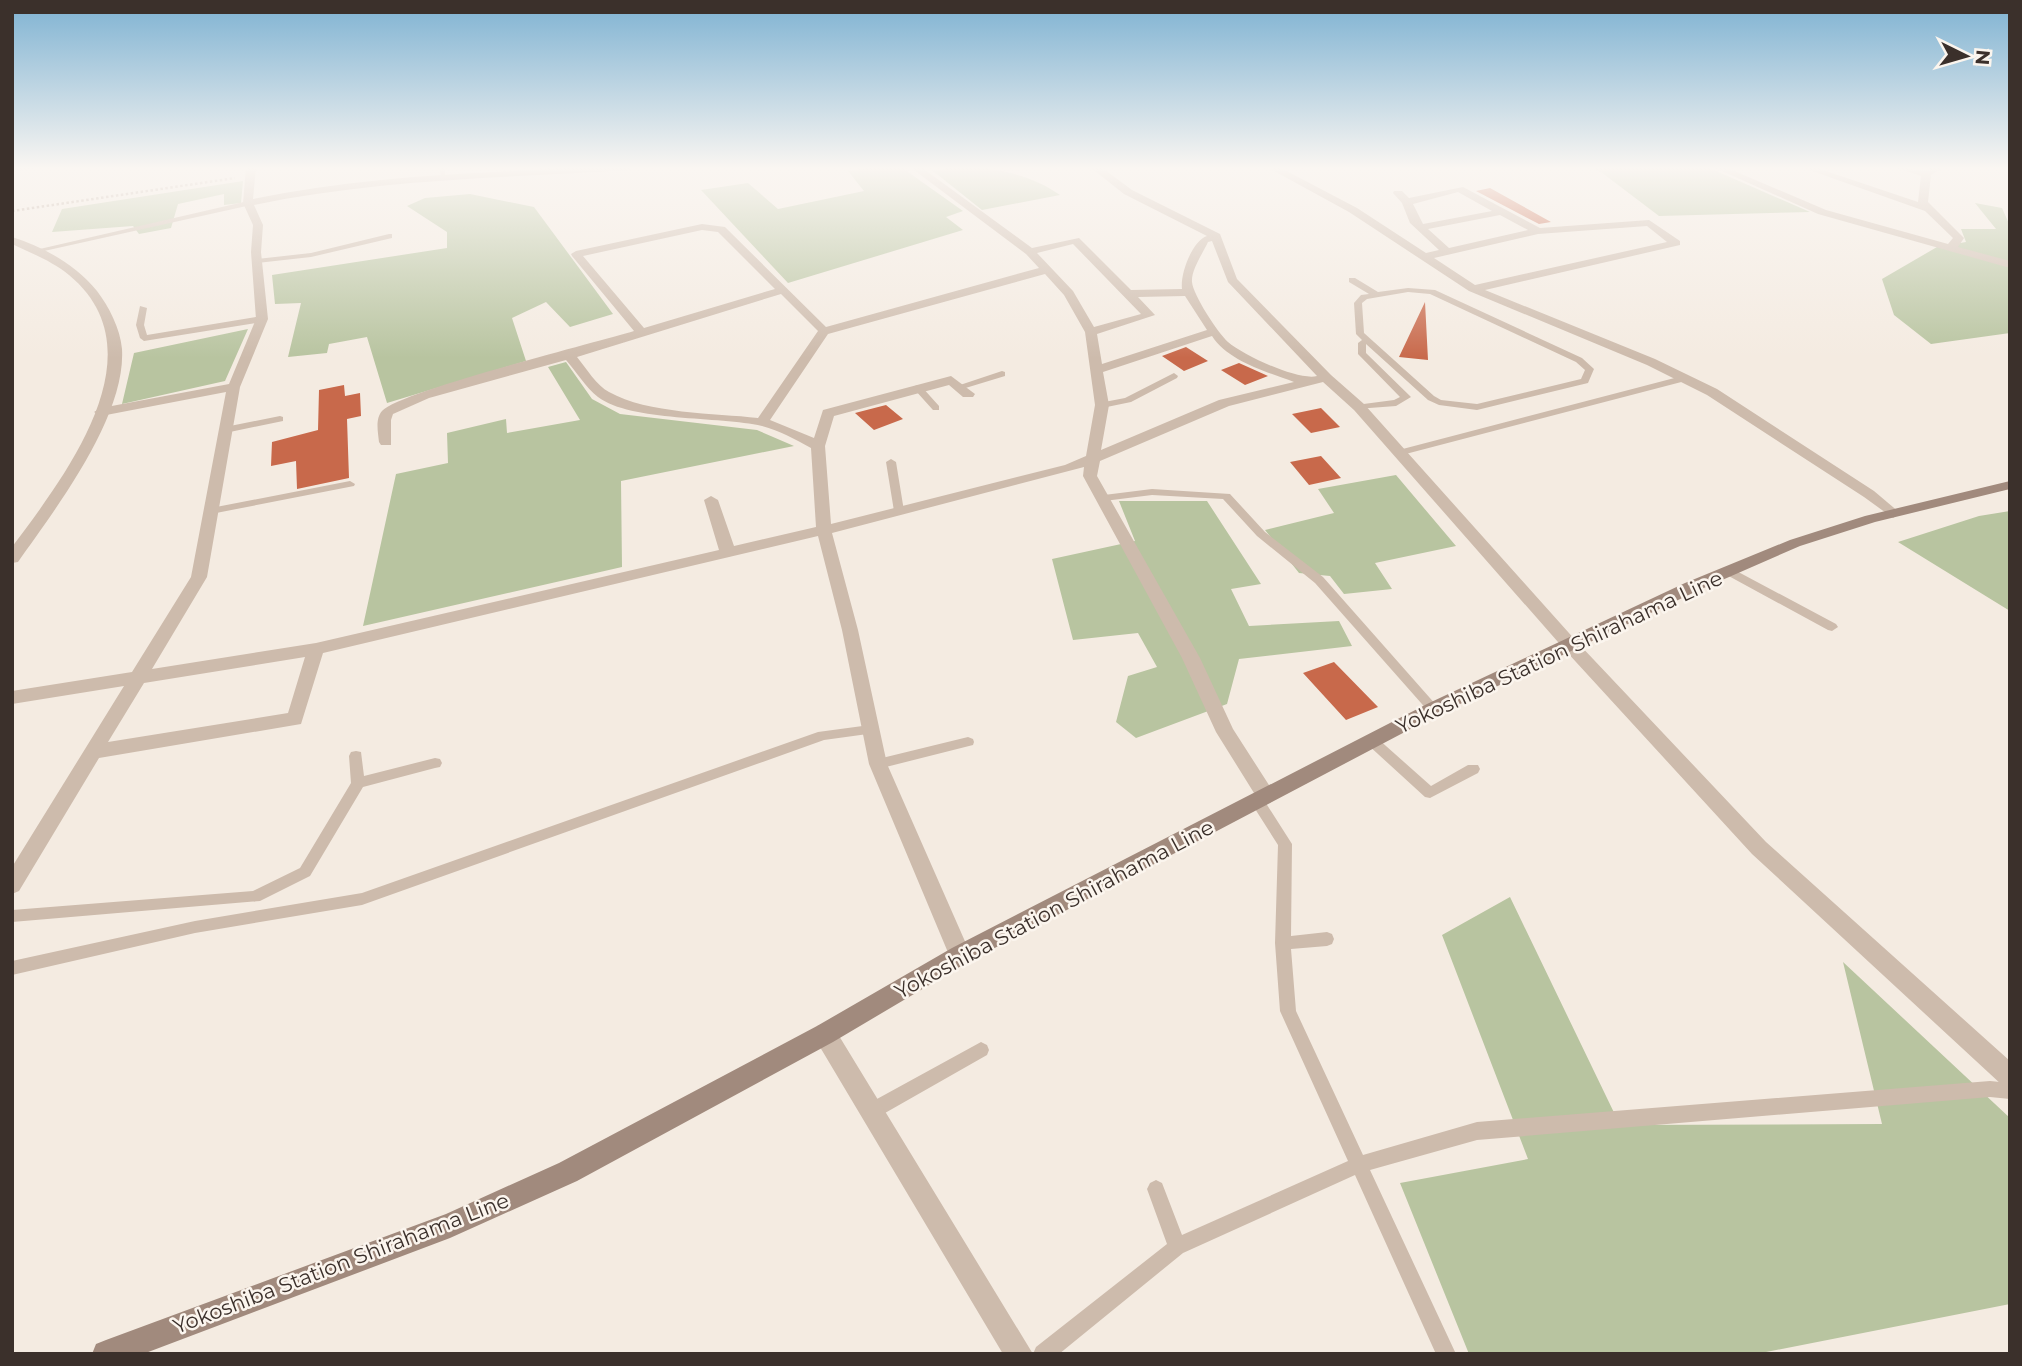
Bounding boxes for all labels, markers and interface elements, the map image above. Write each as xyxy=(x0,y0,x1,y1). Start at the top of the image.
north arrow xyxy=(1931,21,2001,91)
text: N xyxy=(1970,49,1995,66)
street label: Yokoshiba Station Shirahama Line xyxy=(1392,565,1726,739)
street label: Yokoshiba Station Shirahama Line xyxy=(890,814,1218,1004)
street label: Yokoshiba Station Shirahama Line xyxy=(170,1187,512,1339)

